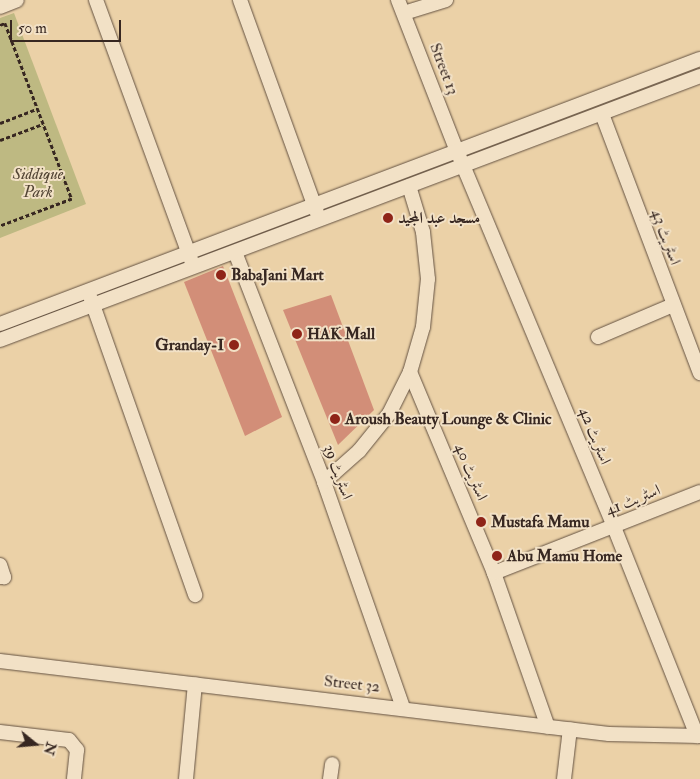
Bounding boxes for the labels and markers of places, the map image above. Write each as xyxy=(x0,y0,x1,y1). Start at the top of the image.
place label: مسجد عبد المجید xyxy=(398,208,480,228)
marker: مسجد عبد المجید xyxy=(382,212,394,224)
place label: BabaJani Mart xyxy=(231,265,324,285)
marker: BabaJani Mart xyxy=(215,269,227,281)
place label: HAK Mall xyxy=(307,324,375,344)
marker: HAK Mall xyxy=(291,328,303,340)
place label: Granday-I xyxy=(155,335,224,355)
marker: Granday-I xyxy=(228,339,240,351)
place label: Aroush Beauty Lounge & Clinic xyxy=(345,409,551,429)
marker: Aroush Beauty Lounge & Clinic xyxy=(329,413,341,425)
place label: Mustafa Mamu xyxy=(491,512,589,532)
marker: Mustafa Mamu xyxy=(475,516,487,528)
place label: Abu Mamu Home xyxy=(507,546,622,566)
marker: Abu Mamu Home xyxy=(491,550,503,562)

